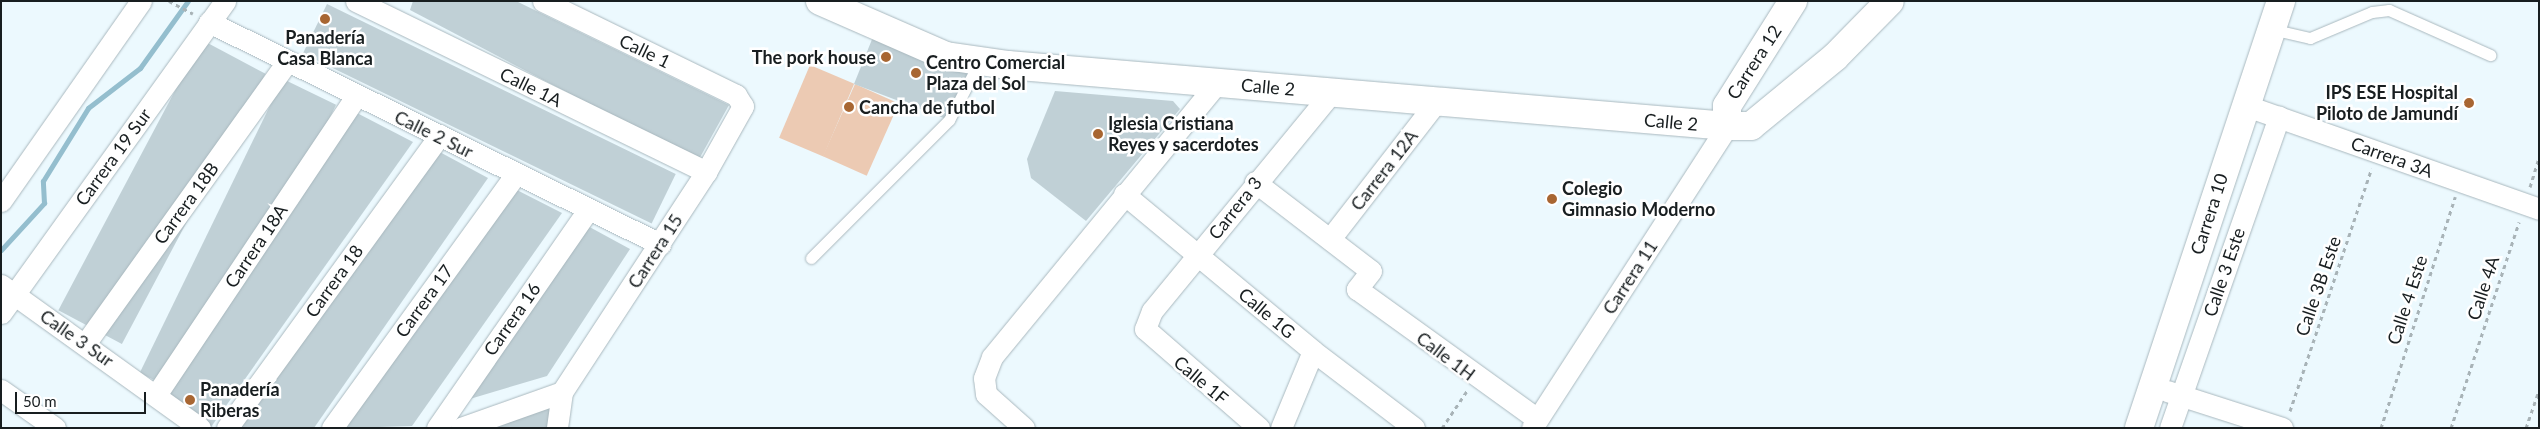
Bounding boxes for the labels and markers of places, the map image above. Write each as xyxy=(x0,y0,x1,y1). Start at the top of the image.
marker: Panadería Casa Blanca xyxy=(319,13,331,25)
place label: Panadería Casa Blanca xyxy=(277,27,373,70)
place label: The pork house xyxy=(752,46,876,68)
marker: The pork house xyxy=(880,51,892,63)
place label: Centro Comercial Plaza del Sol xyxy=(926,52,1065,94)
marker: Centro Comercial Plaza del Sol xyxy=(910,67,922,79)
place label: IPS ESE Hospital Piloto de Jamundí xyxy=(2315,82,2458,125)
place label: Cancha de futbol xyxy=(859,96,995,118)
marker: IPS ESE Hospital Piloto de Jamundí xyxy=(2462,96,2476,110)
marker: Cancha de futbol xyxy=(843,101,855,113)
place label: Iglesia Cristiana Reyes y sacerdotes xyxy=(1108,113,1259,156)
marker: Iglesia Cristiana Reyes y sacerdotes xyxy=(1092,128,1104,140)
place label: Colegio Gimnasio Moderno xyxy=(1562,178,1715,220)
marker: Colegio Gimnasio Moderno xyxy=(1546,193,1558,205)
place label: Panadería Riberas xyxy=(200,379,280,422)
marker: Panadería Riberas xyxy=(184,394,196,406)

